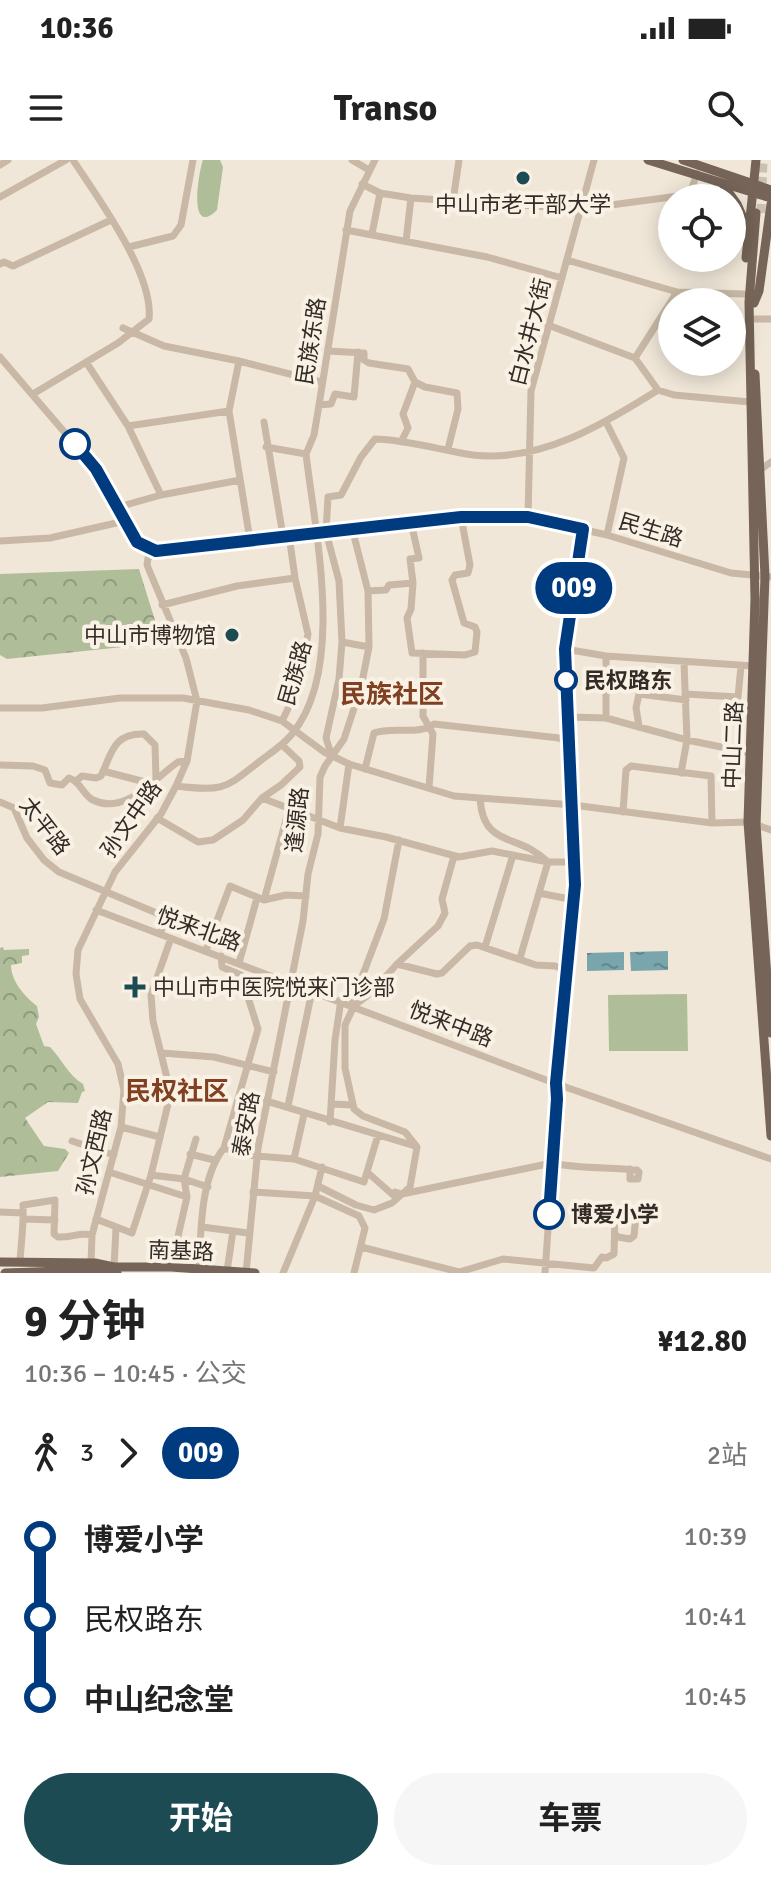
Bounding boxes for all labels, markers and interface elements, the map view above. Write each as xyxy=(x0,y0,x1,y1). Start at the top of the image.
text: 10:36 xyxy=(40,10,114,47)
icon: menu xyxy=(24,86,68,130)
text: Transo xyxy=(334,86,437,131)
icon: search xyxy=(703,86,747,130)
marker: 中山市老干部大学 xyxy=(514,169,532,187)
map controls xyxy=(658,184,746,376)
button: locate xyxy=(658,184,746,272)
place label: 中山市老干部大学 xyxy=(435,191,611,218)
street label: 白水井大街 xyxy=(504,275,556,389)
button: layers xyxy=(658,288,746,376)
street label: 民族东路 xyxy=(291,295,331,387)
unlabelled marker xyxy=(60,429,90,459)
street label: 民生路 xyxy=(615,507,687,553)
line badge: 009 xyxy=(528,562,620,614)
text: 009 xyxy=(551,571,597,605)
place label: 中山市博物馆 xyxy=(84,622,216,649)
marker: 中山市博物馆 xyxy=(223,626,241,644)
street label: 民族路 xyxy=(273,638,317,708)
place label: 民权路东 xyxy=(584,667,672,694)
marker: 民权路东 xyxy=(555,669,577,691)
district label: 民族社区 xyxy=(340,679,444,711)
street label: 中山二路 xyxy=(718,701,748,789)
street label: 孙文中路 xyxy=(95,775,167,863)
street label: 逢源路 xyxy=(280,786,314,854)
street label: 太平路 xyxy=(14,792,76,860)
street label: 悦来北路 xyxy=(153,901,245,957)
place label: 中山市中医院悦来门诊部 xyxy=(153,974,395,1001)
marker: 中山市中医院悦来门诊部 xyxy=(124,976,146,998)
street label: 悦来中路 xyxy=(405,996,497,1052)
district label: 民权社区 xyxy=(125,1076,229,1108)
street label: 泰安路 xyxy=(227,1089,265,1159)
street label: 孙文西路 xyxy=(71,1106,117,1198)
marker: 博爱小学 xyxy=(534,1199,564,1229)
place label: 博爱小学 xyxy=(571,1201,659,1228)
street label: 南基路 xyxy=(148,1236,214,1266)
text: 9 分钟 xyxy=(24,1295,145,1349)
text: ¥12.80 xyxy=(657,1323,747,1360)
text: 10:36 – 10:45 · 公交 xyxy=(24,1358,247,1390)
icon: walk xyxy=(24,1431,68,1475)
icon: forward xyxy=(106,1431,150,1475)
text: 009 xyxy=(178,1436,223,1470)
text: 3 xyxy=(80,1437,94,1469)
text: 2站 xyxy=(707,1440,747,1472)
text: 10:39 xyxy=(684,1521,747,1553)
text: 博爱小学 xyxy=(84,1522,204,1559)
text: 10:41 xyxy=(684,1601,747,1633)
text: 民权路东 xyxy=(84,1602,204,1639)
text: 10:45 xyxy=(684,1681,747,1713)
text: 中山纪念堂 xyxy=(84,1682,234,1719)
button: 开始 xyxy=(24,1773,378,1865)
button: 车票 xyxy=(394,1773,747,1865)

